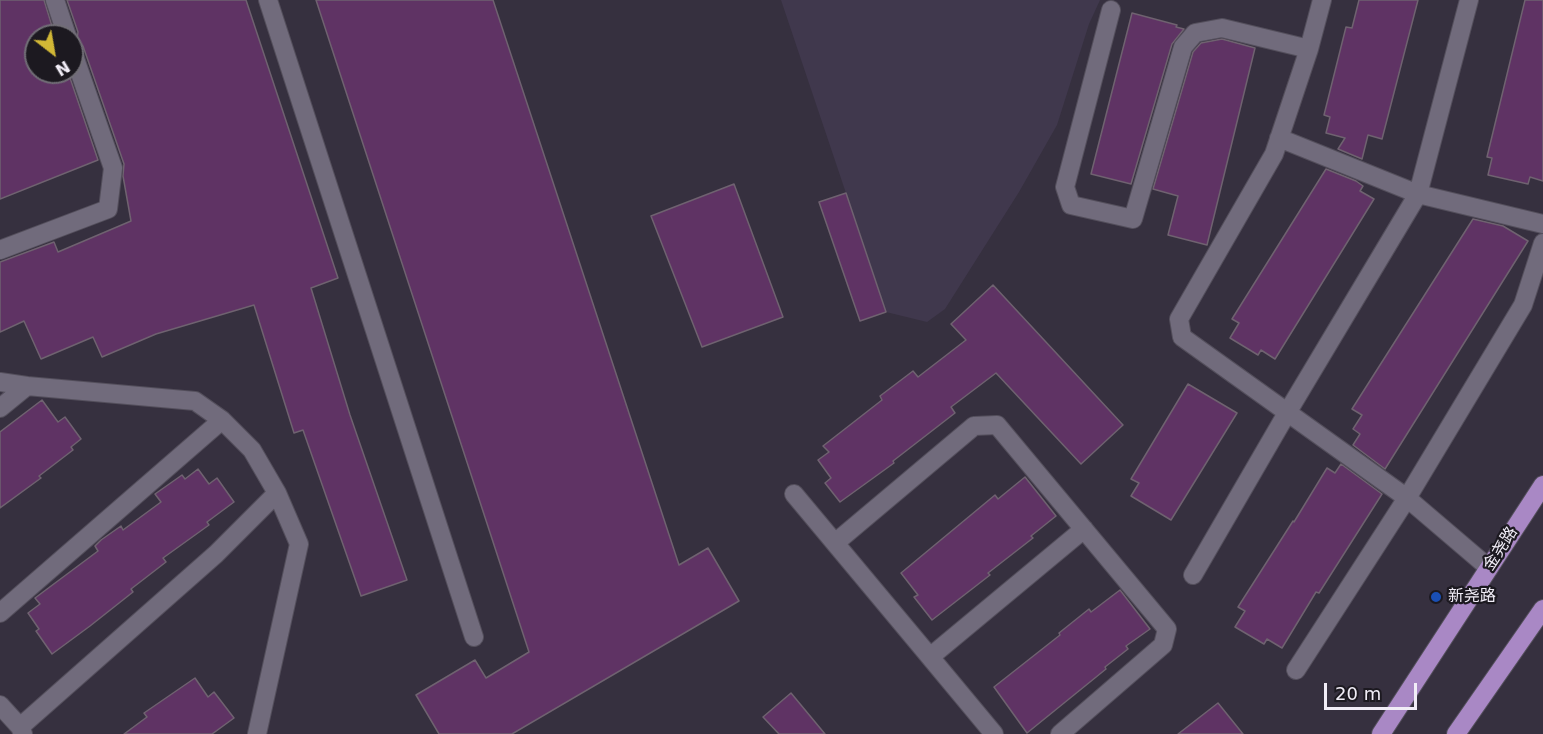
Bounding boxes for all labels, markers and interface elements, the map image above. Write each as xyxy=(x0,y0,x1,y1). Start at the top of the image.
north arrow xyxy=(24,24,84,84)
text: N xyxy=(52,57,73,80)
street label: 金尧路 xyxy=(1480,524,1522,574)
place label: 新尧路 xyxy=(1448,587,1496,607)
marker: 新尧路 xyxy=(1429,590,1443,604)
scale bar xyxy=(1327,671,1420,709)
text: 20 m xyxy=(1335,683,1381,704)

